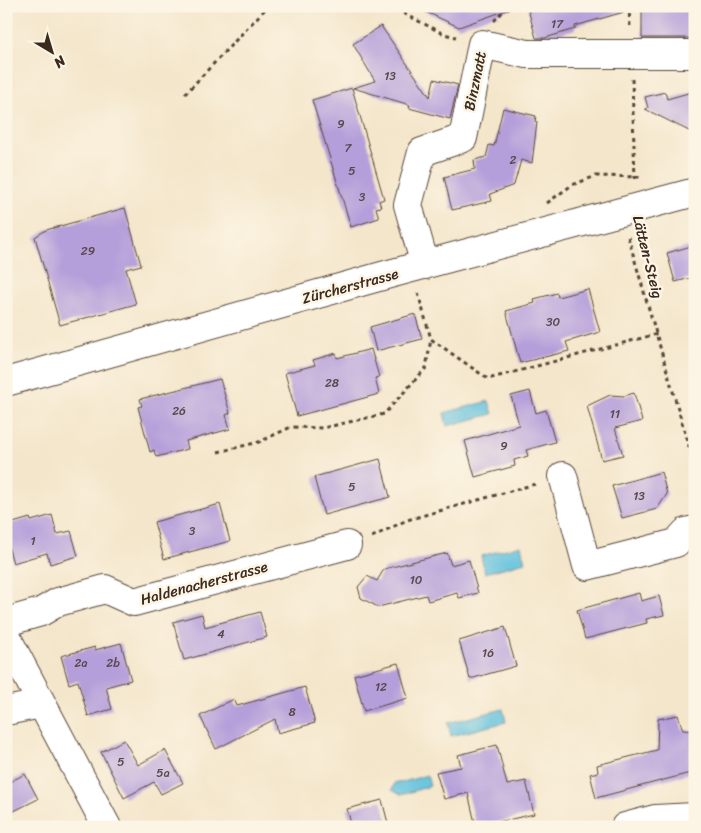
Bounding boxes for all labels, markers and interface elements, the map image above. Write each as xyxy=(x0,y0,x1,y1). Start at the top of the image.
house number: 17 xyxy=(551,13,564,35)
north arrow xyxy=(28,28,78,78)
text: N xyxy=(48,48,72,75)
street label: Binzmatt xyxy=(456,48,494,113)
house number: 13 xyxy=(384,65,396,87)
house number: 9 xyxy=(337,113,345,135)
house number: 7 xyxy=(345,137,353,159)
house number: 2 xyxy=(510,149,517,171)
house number: 5 xyxy=(348,160,356,182)
house number: 3 xyxy=(359,186,366,208)
street label: Lätten-Steig xyxy=(625,213,671,301)
house number: 29 xyxy=(81,240,95,262)
street label: Zürcherstrasse xyxy=(299,261,401,311)
house number: 30 xyxy=(546,311,560,333)
house number: 28 xyxy=(325,372,339,394)
house number: 26 xyxy=(172,400,186,422)
house number: 11 xyxy=(610,403,620,425)
house number: 9 xyxy=(500,435,508,457)
house number: 5 xyxy=(348,476,356,498)
house number: 13 xyxy=(633,485,645,507)
house number: 3 xyxy=(189,520,196,542)
house number: 1 xyxy=(30,530,36,552)
street label: Haldenacherstrasse xyxy=(137,553,271,613)
house number: 10 xyxy=(410,569,423,591)
house number: 4 xyxy=(217,623,225,645)
house number: 16 xyxy=(482,642,494,664)
house number: 2a xyxy=(75,652,87,674)
house number: 2b xyxy=(106,652,120,674)
house number: 12 xyxy=(375,676,387,698)
house number: 8 xyxy=(288,701,296,723)
house number: 5 xyxy=(117,751,125,773)
house number: 5a xyxy=(156,762,170,784)

